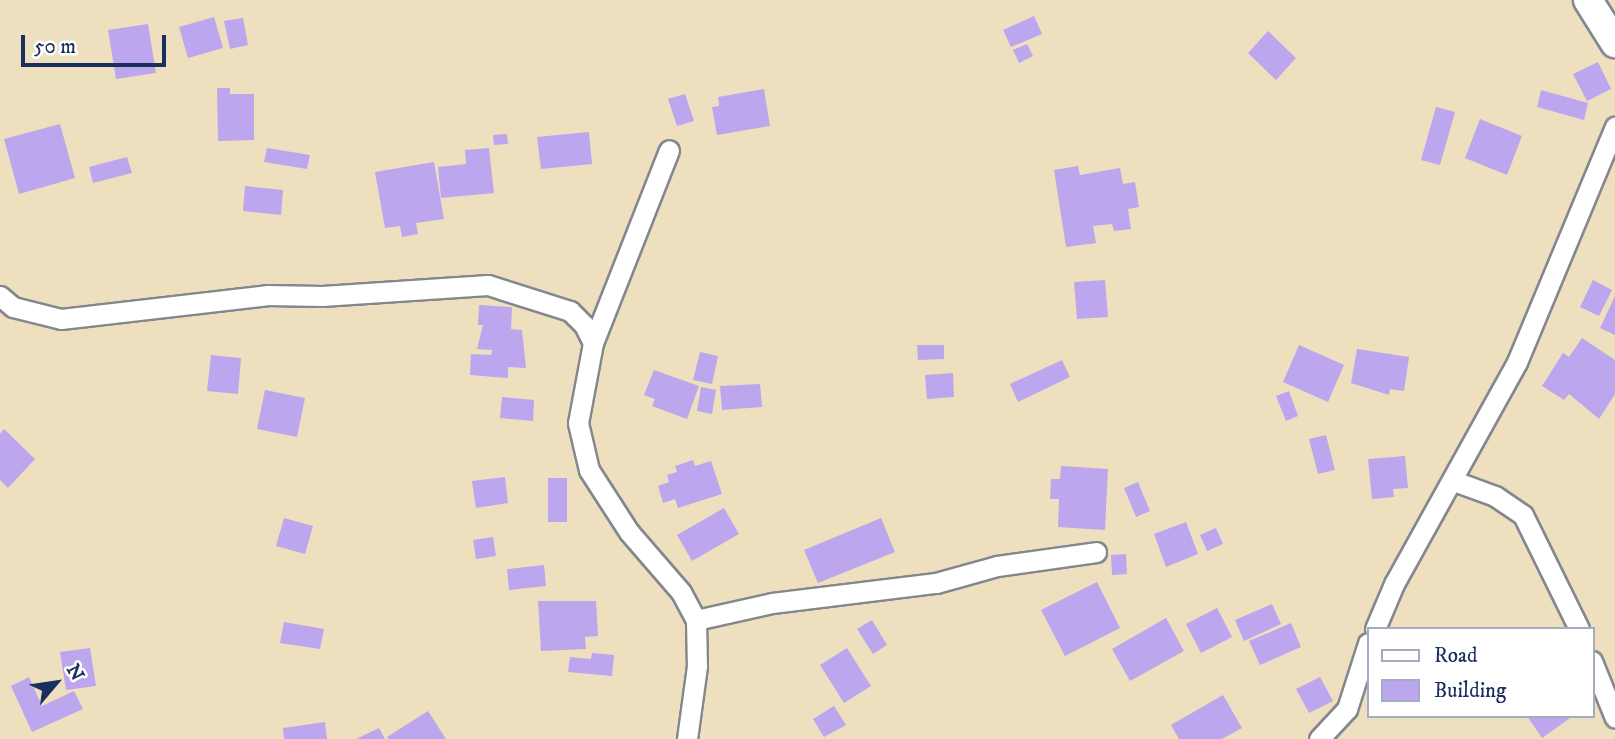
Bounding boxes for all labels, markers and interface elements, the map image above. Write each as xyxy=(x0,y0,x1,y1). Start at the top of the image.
scale bar xyxy=(24,21,170,65)
text: 50 m xyxy=(34,34,76,60)
legend xyxy=(1366,627,1594,718)
text: Road xyxy=(1434,643,1478,669)
north arrow xyxy=(21,648,91,718)
text: N xyxy=(61,660,89,685)
text: Building xyxy=(1434,678,1506,704)

